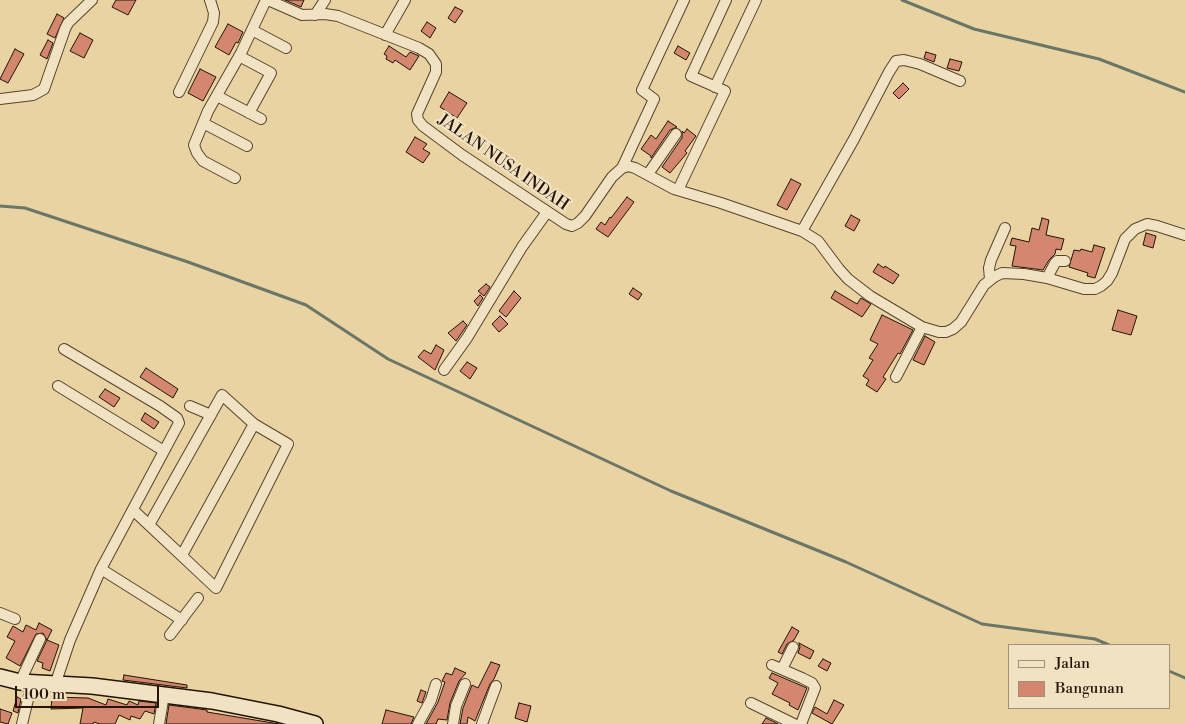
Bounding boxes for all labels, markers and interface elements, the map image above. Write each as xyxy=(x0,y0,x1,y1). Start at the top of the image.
street label: JALAN NUSA INDAH xyxy=(434,111,572,215)
legend xyxy=(1008,644,1170,709)
text: Jalan xyxy=(1055,654,1090,673)
scale bar xyxy=(18,676,161,708)
text: Bangunan xyxy=(1055,679,1124,698)
text: 100 m xyxy=(23,685,65,704)

